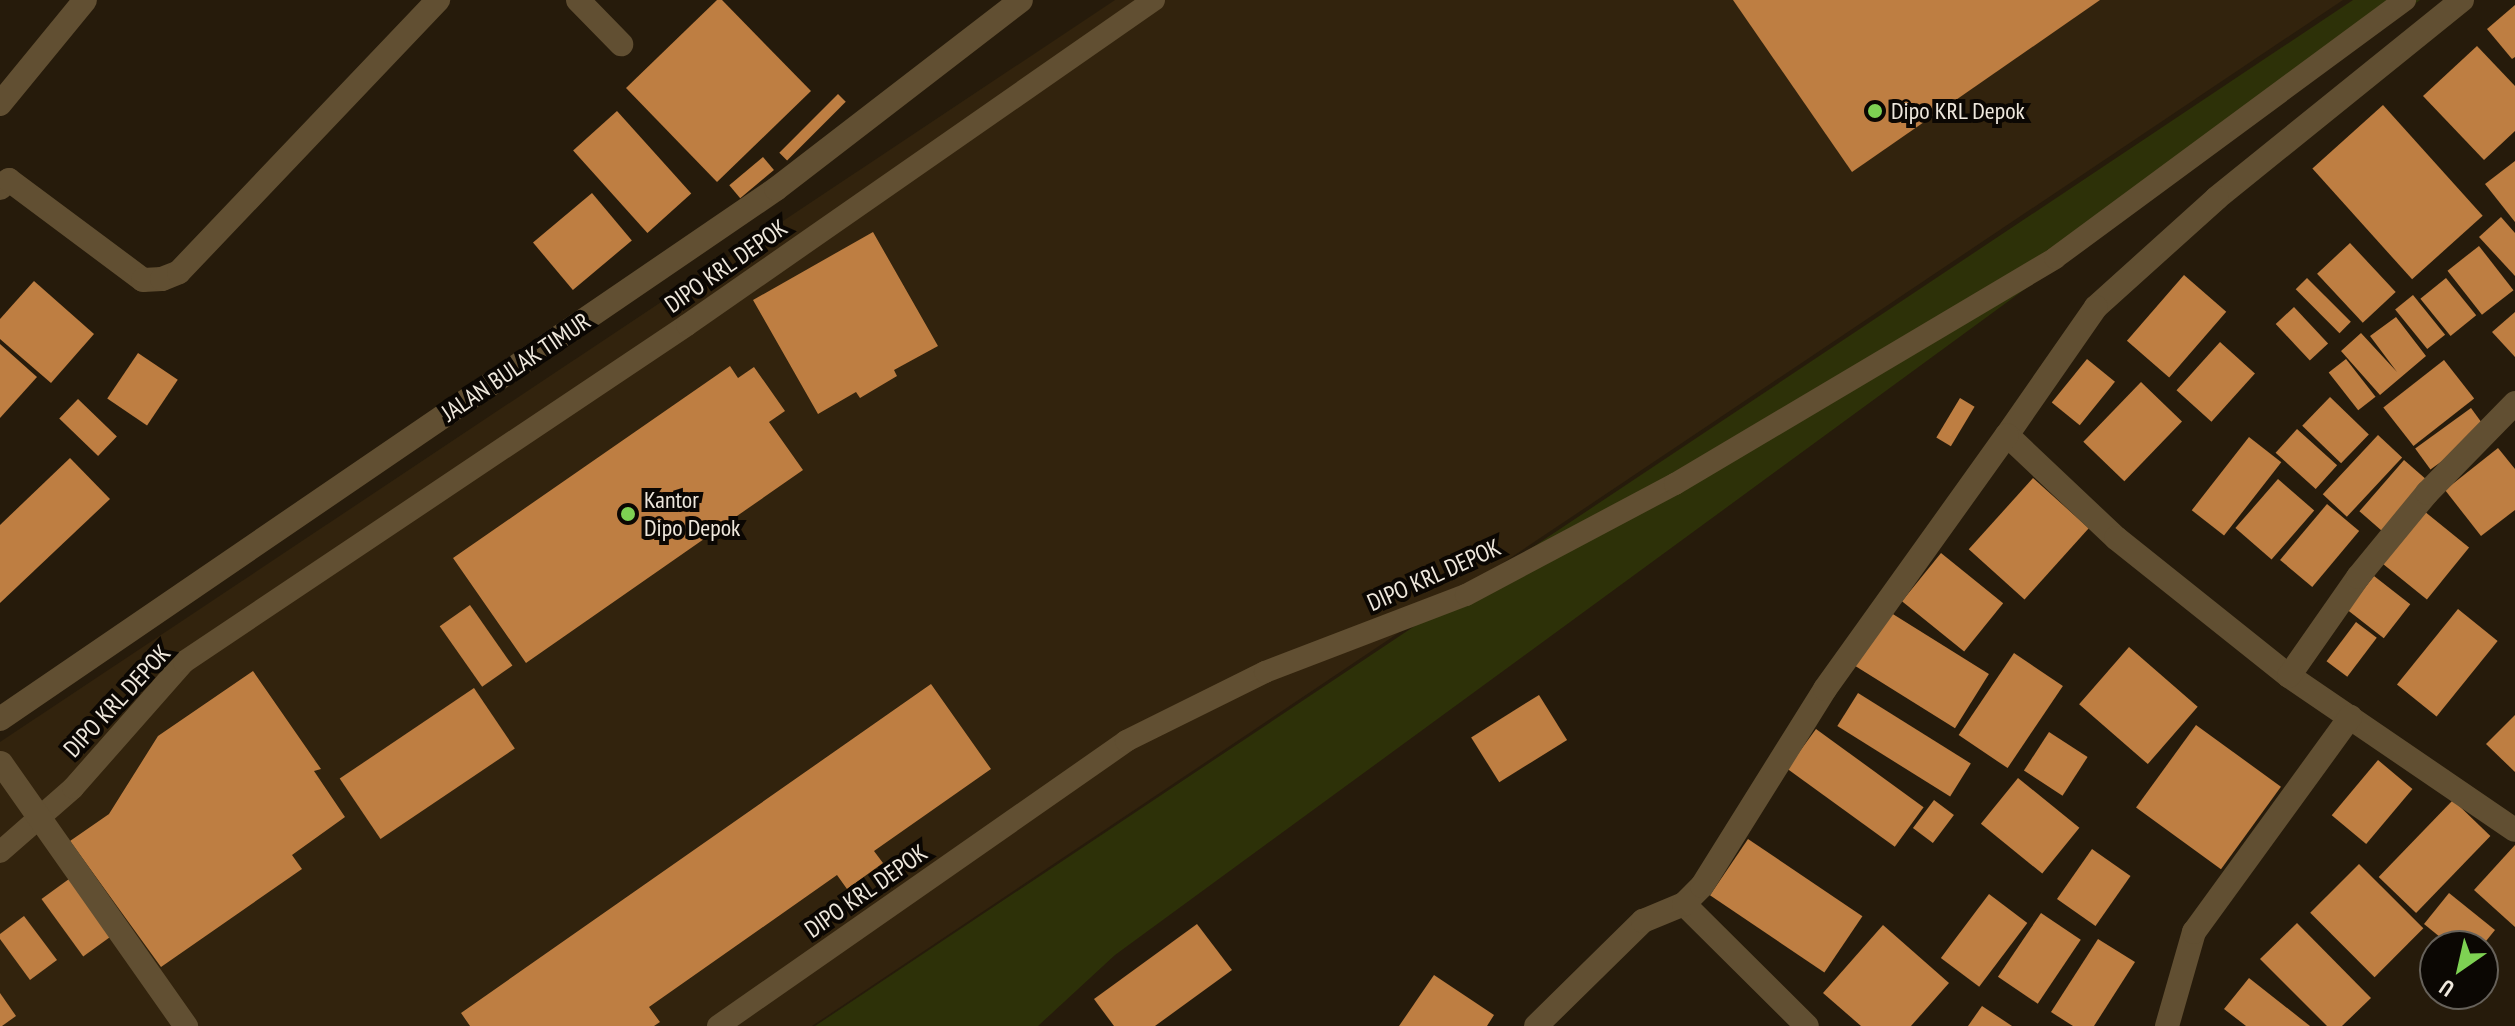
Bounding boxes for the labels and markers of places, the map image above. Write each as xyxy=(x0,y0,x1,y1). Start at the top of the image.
place label: Dipo KRL Depok xyxy=(1891,97,2026,125)
marker: Dipo KRL Depok xyxy=(1866,102,1884,120)
place label: Kantor Dipo Depok xyxy=(644,486,740,542)
marker: Kantor Dipo Depok xyxy=(619,505,637,523)

